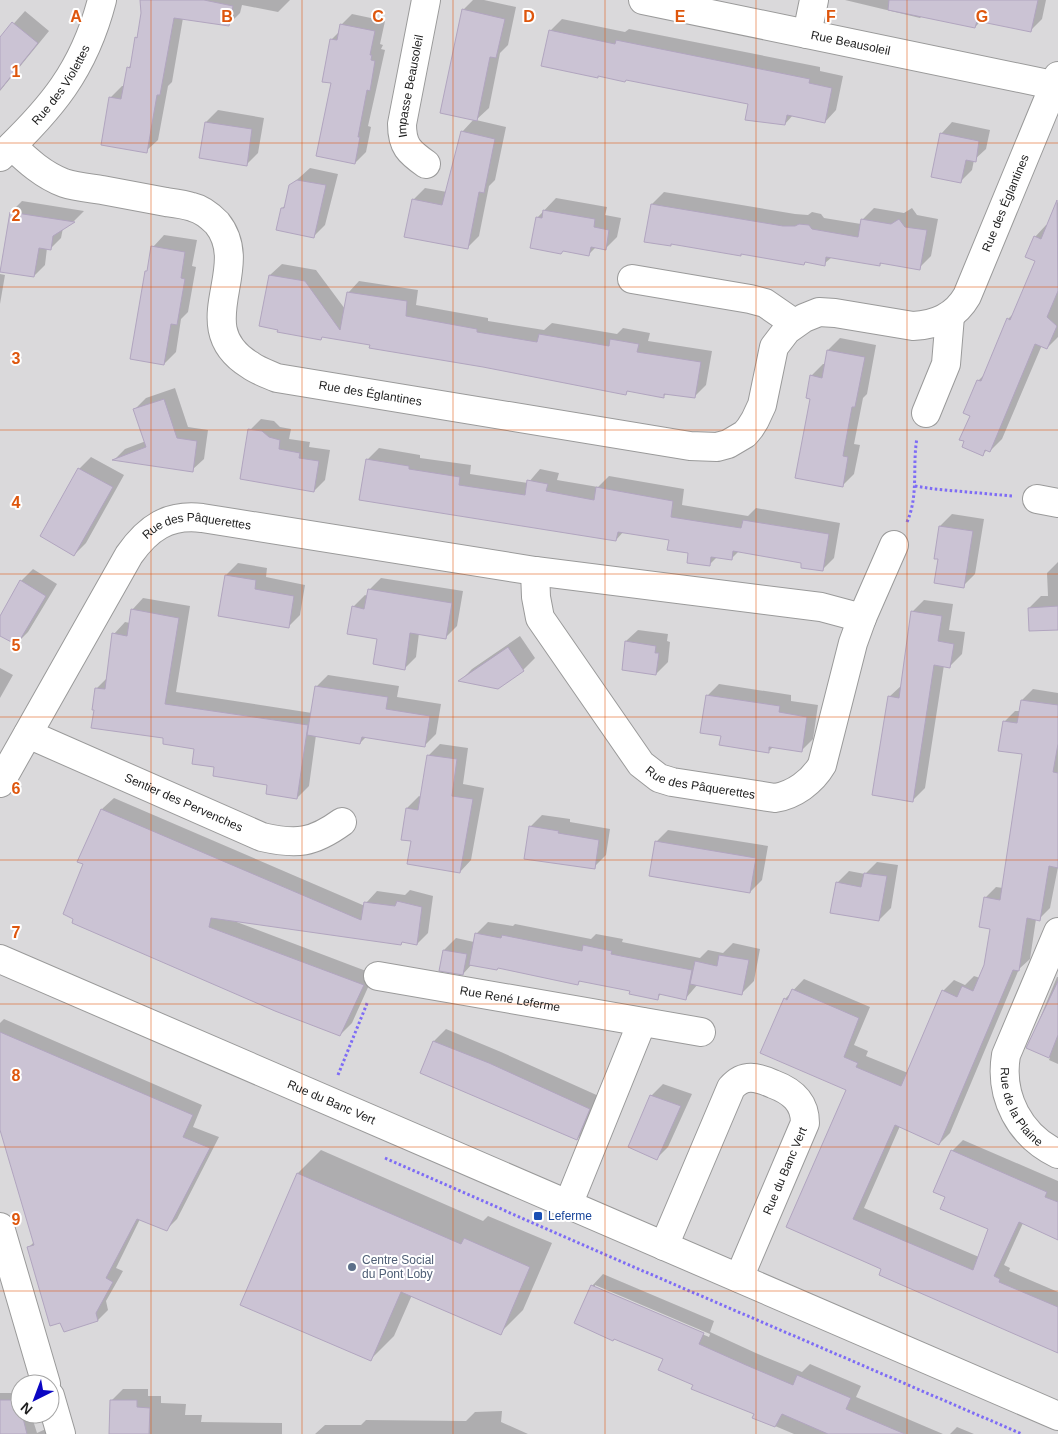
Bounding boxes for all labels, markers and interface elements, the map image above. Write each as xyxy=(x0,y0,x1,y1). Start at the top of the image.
text: A xyxy=(70,8,82,25)
text: B xyxy=(221,8,233,25)
text: C xyxy=(372,8,384,25)
text: D xyxy=(523,8,535,25)
text: E xyxy=(675,8,686,25)
text: F xyxy=(826,8,836,25)
text: G xyxy=(976,8,988,25)
street label: Rue Beausoleil xyxy=(810,28,892,58)
street label: Impasse Beausoleil xyxy=(395,34,426,139)
street label: Rue des Violettes xyxy=(29,43,93,128)
text: 1 xyxy=(12,63,21,80)
street label: Rue des Églantines xyxy=(979,152,1032,254)
text: 2 xyxy=(12,207,21,224)
text: 3 xyxy=(12,350,21,367)
street label: Rue des Églantines xyxy=(318,378,423,409)
text: 4 xyxy=(12,494,21,511)
street label: Rue des Pâquerettes xyxy=(139,510,252,542)
text: 5 xyxy=(12,637,21,654)
street label: Rue des Pâquerettes xyxy=(643,763,756,802)
street label: Sentier des Pervenches xyxy=(122,770,245,835)
text: 6 xyxy=(12,780,21,797)
text: 7 xyxy=(12,924,21,941)
street label: Rue René Leferme xyxy=(459,983,562,1015)
text: 8 xyxy=(12,1067,21,1084)
street label: Rue de la Plaine xyxy=(998,1067,1046,1150)
street label: Rue du Banc Vert xyxy=(285,1077,378,1128)
street label: Rue du Banc Vert xyxy=(760,1124,810,1217)
place label: Leferme xyxy=(548,1209,592,1223)
marker: Leferme xyxy=(532,1210,544,1222)
text: 9 xyxy=(12,1211,21,1228)
place label: Centre Social du Pont Loby xyxy=(362,1253,434,1281)
marker: Centre Social du Pont Loby xyxy=(346,1261,358,1273)
north arrow xyxy=(10,1374,60,1424)
text: N xyxy=(17,1399,35,1418)

